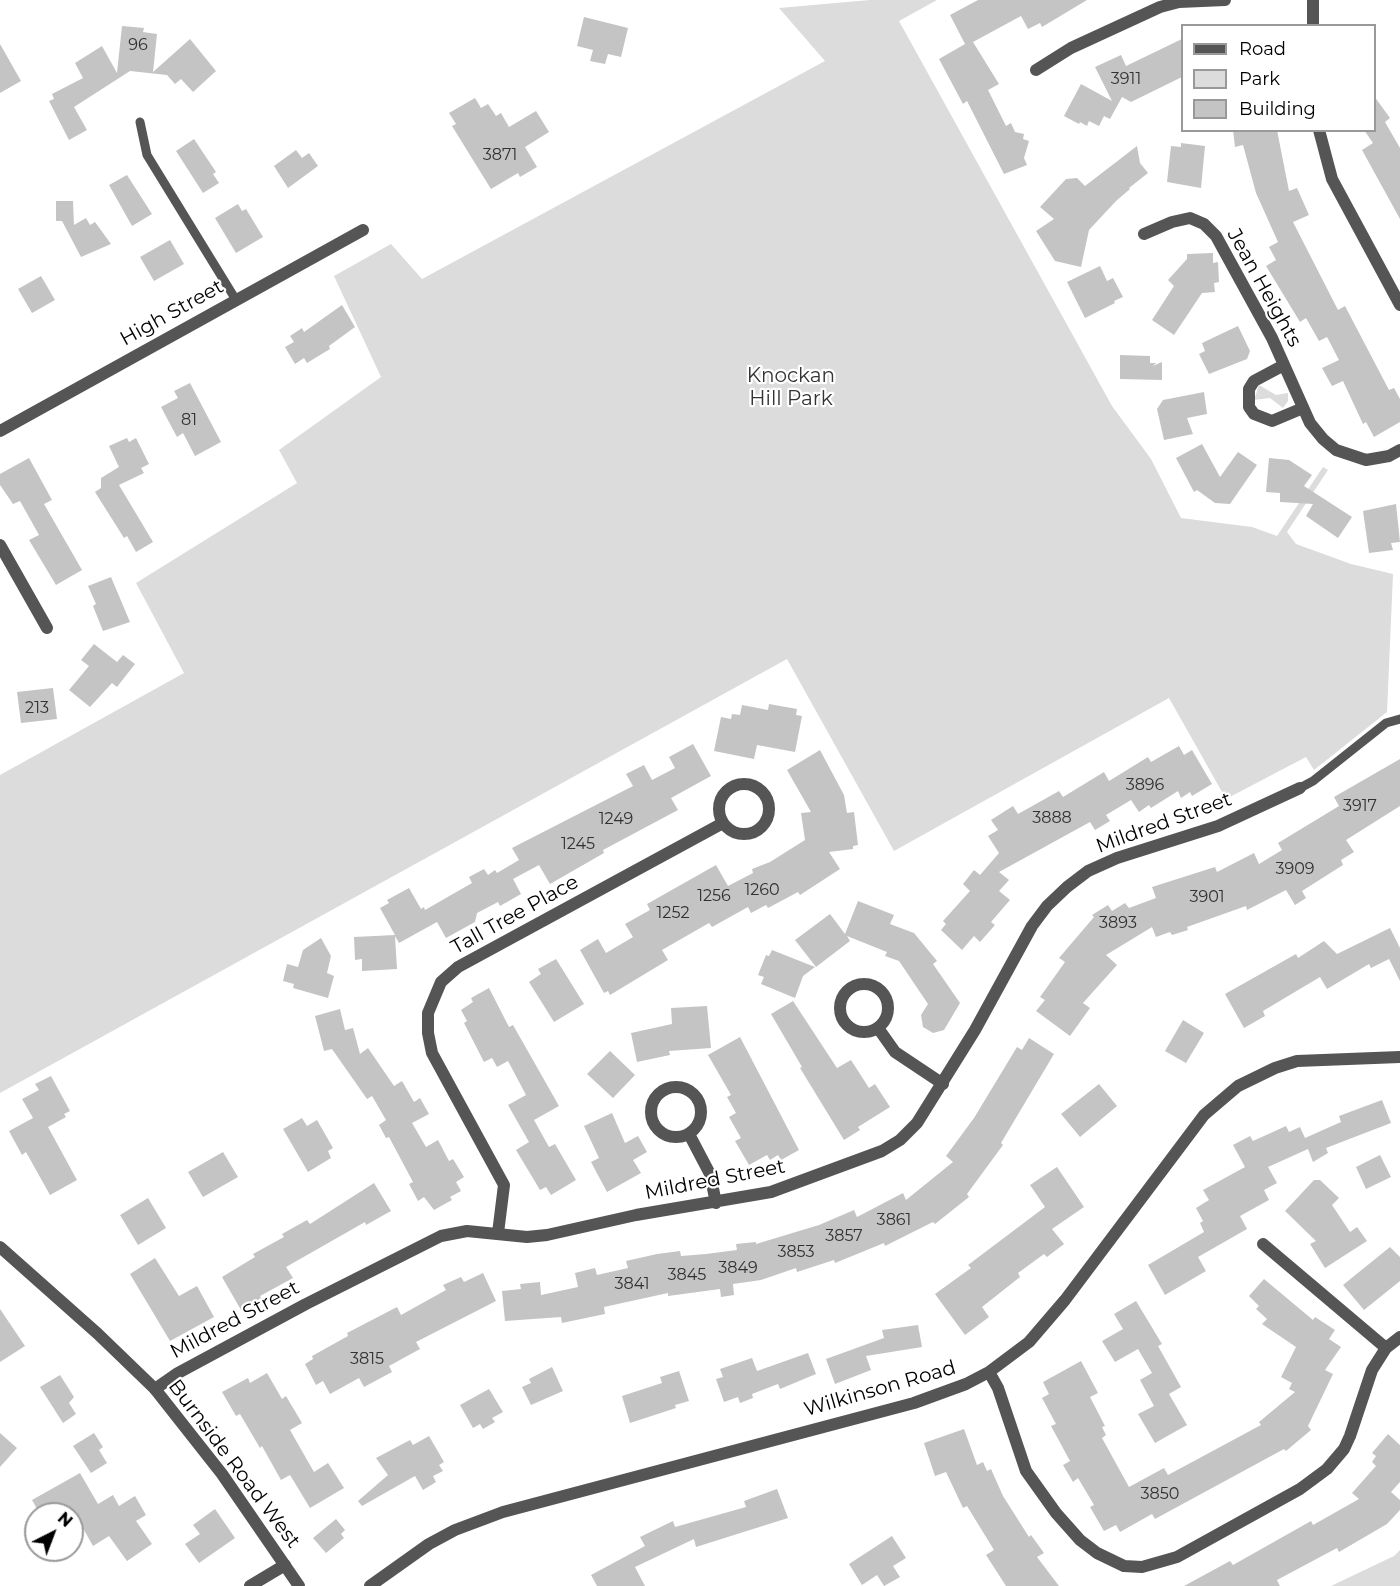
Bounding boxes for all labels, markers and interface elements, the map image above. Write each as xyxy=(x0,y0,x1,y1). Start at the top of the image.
legend xyxy=(1181,24,1376,132)
house number: 96 xyxy=(128,35,148,55)
text: Road xyxy=(1239,38,1286,60)
text: Park xyxy=(1239,68,1280,90)
house number: 3911 xyxy=(1111,69,1141,89)
text: Building xyxy=(1239,98,1316,120)
house number: 3871 xyxy=(483,145,517,165)
street label: Jean Heights xyxy=(1222,225,1306,351)
street label: High Street xyxy=(116,275,228,351)
park label: Knockan Hill Park xyxy=(747,364,835,411)
house number: 81 xyxy=(181,410,197,430)
house number: 213 xyxy=(25,698,49,718)
house number: 3896 xyxy=(1126,775,1164,795)
street label: Mildred Street xyxy=(1093,787,1235,859)
house number: 3917 xyxy=(1343,796,1377,816)
house number: 3888 xyxy=(1032,808,1072,828)
house number: 1249 xyxy=(599,809,633,829)
house number: 1245 xyxy=(561,834,595,854)
house number: 3909 xyxy=(1275,859,1315,879)
street label: Tall Tree Place xyxy=(447,870,583,960)
house number: 1260 xyxy=(744,880,780,900)
house number: 1256 xyxy=(697,886,731,906)
house number: 3901 xyxy=(1189,887,1225,907)
house number: 1252 xyxy=(657,903,689,923)
house number: 3893 xyxy=(1099,913,1137,933)
street label: Mildred Street xyxy=(643,1155,787,1205)
house number: 3861 xyxy=(877,1210,911,1230)
house number: 3857 xyxy=(825,1226,863,1246)
house number: 3853 xyxy=(777,1242,815,1262)
house number: 3849 xyxy=(718,1258,758,1278)
house number: 3845 xyxy=(668,1265,706,1285)
house number: 3841 xyxy=(614,1274,650,1294)
street label: Mildred Street xyxy=(166,1276,304,1364)
house number: 3815 xyxy=(350,1349,384,1369)
street label: Wilkinson Road xyxy=(801,1356,959,1422)
street label: Burnside Road West xyxy=(163,1375,305,1553)
house number: 3850 xyxy=(1141,1484,1179,1504)
north arrow xyxy=(24,1502,84,1562)
text: N xyxy=(54,1508,76,1531)

